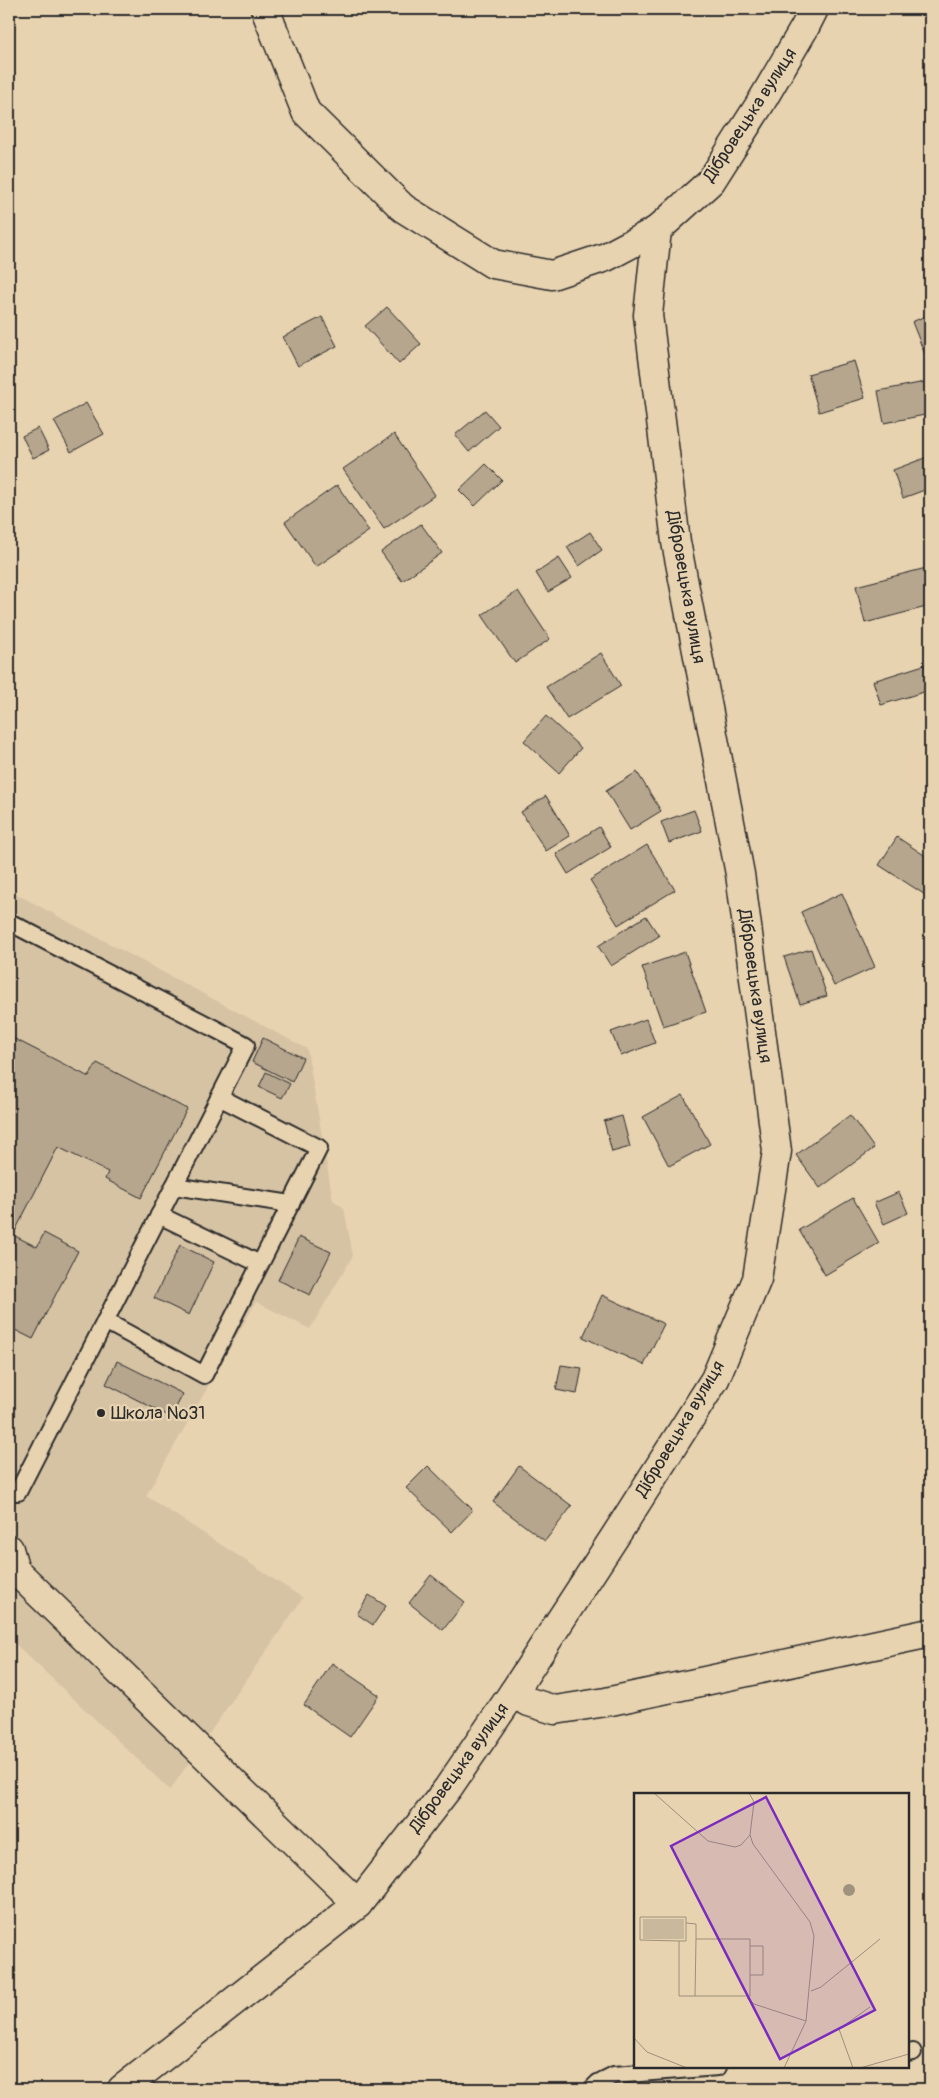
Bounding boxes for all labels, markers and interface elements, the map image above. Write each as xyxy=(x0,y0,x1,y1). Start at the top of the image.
street label: Дібровецька вулиця xyxy=(698,44,802,187)
street label: Дібровецька вулиця xyxy=(661,508,711,665)
street label: Дібровецька вулиця xyxy=(733,907,777,1064)
street label: Дібровецька вулиця xyxy=(630,1357,730,1502)
place label: Школа №31 xyxy=(111,1402,205,1425)
marker: Школа №31 xyxy=(95,1407,107,1419)
street label: Дібровецька вулиця xyxy=(404,1698,514,1838)
inset map xyxy=(634,1793,909,2068)

